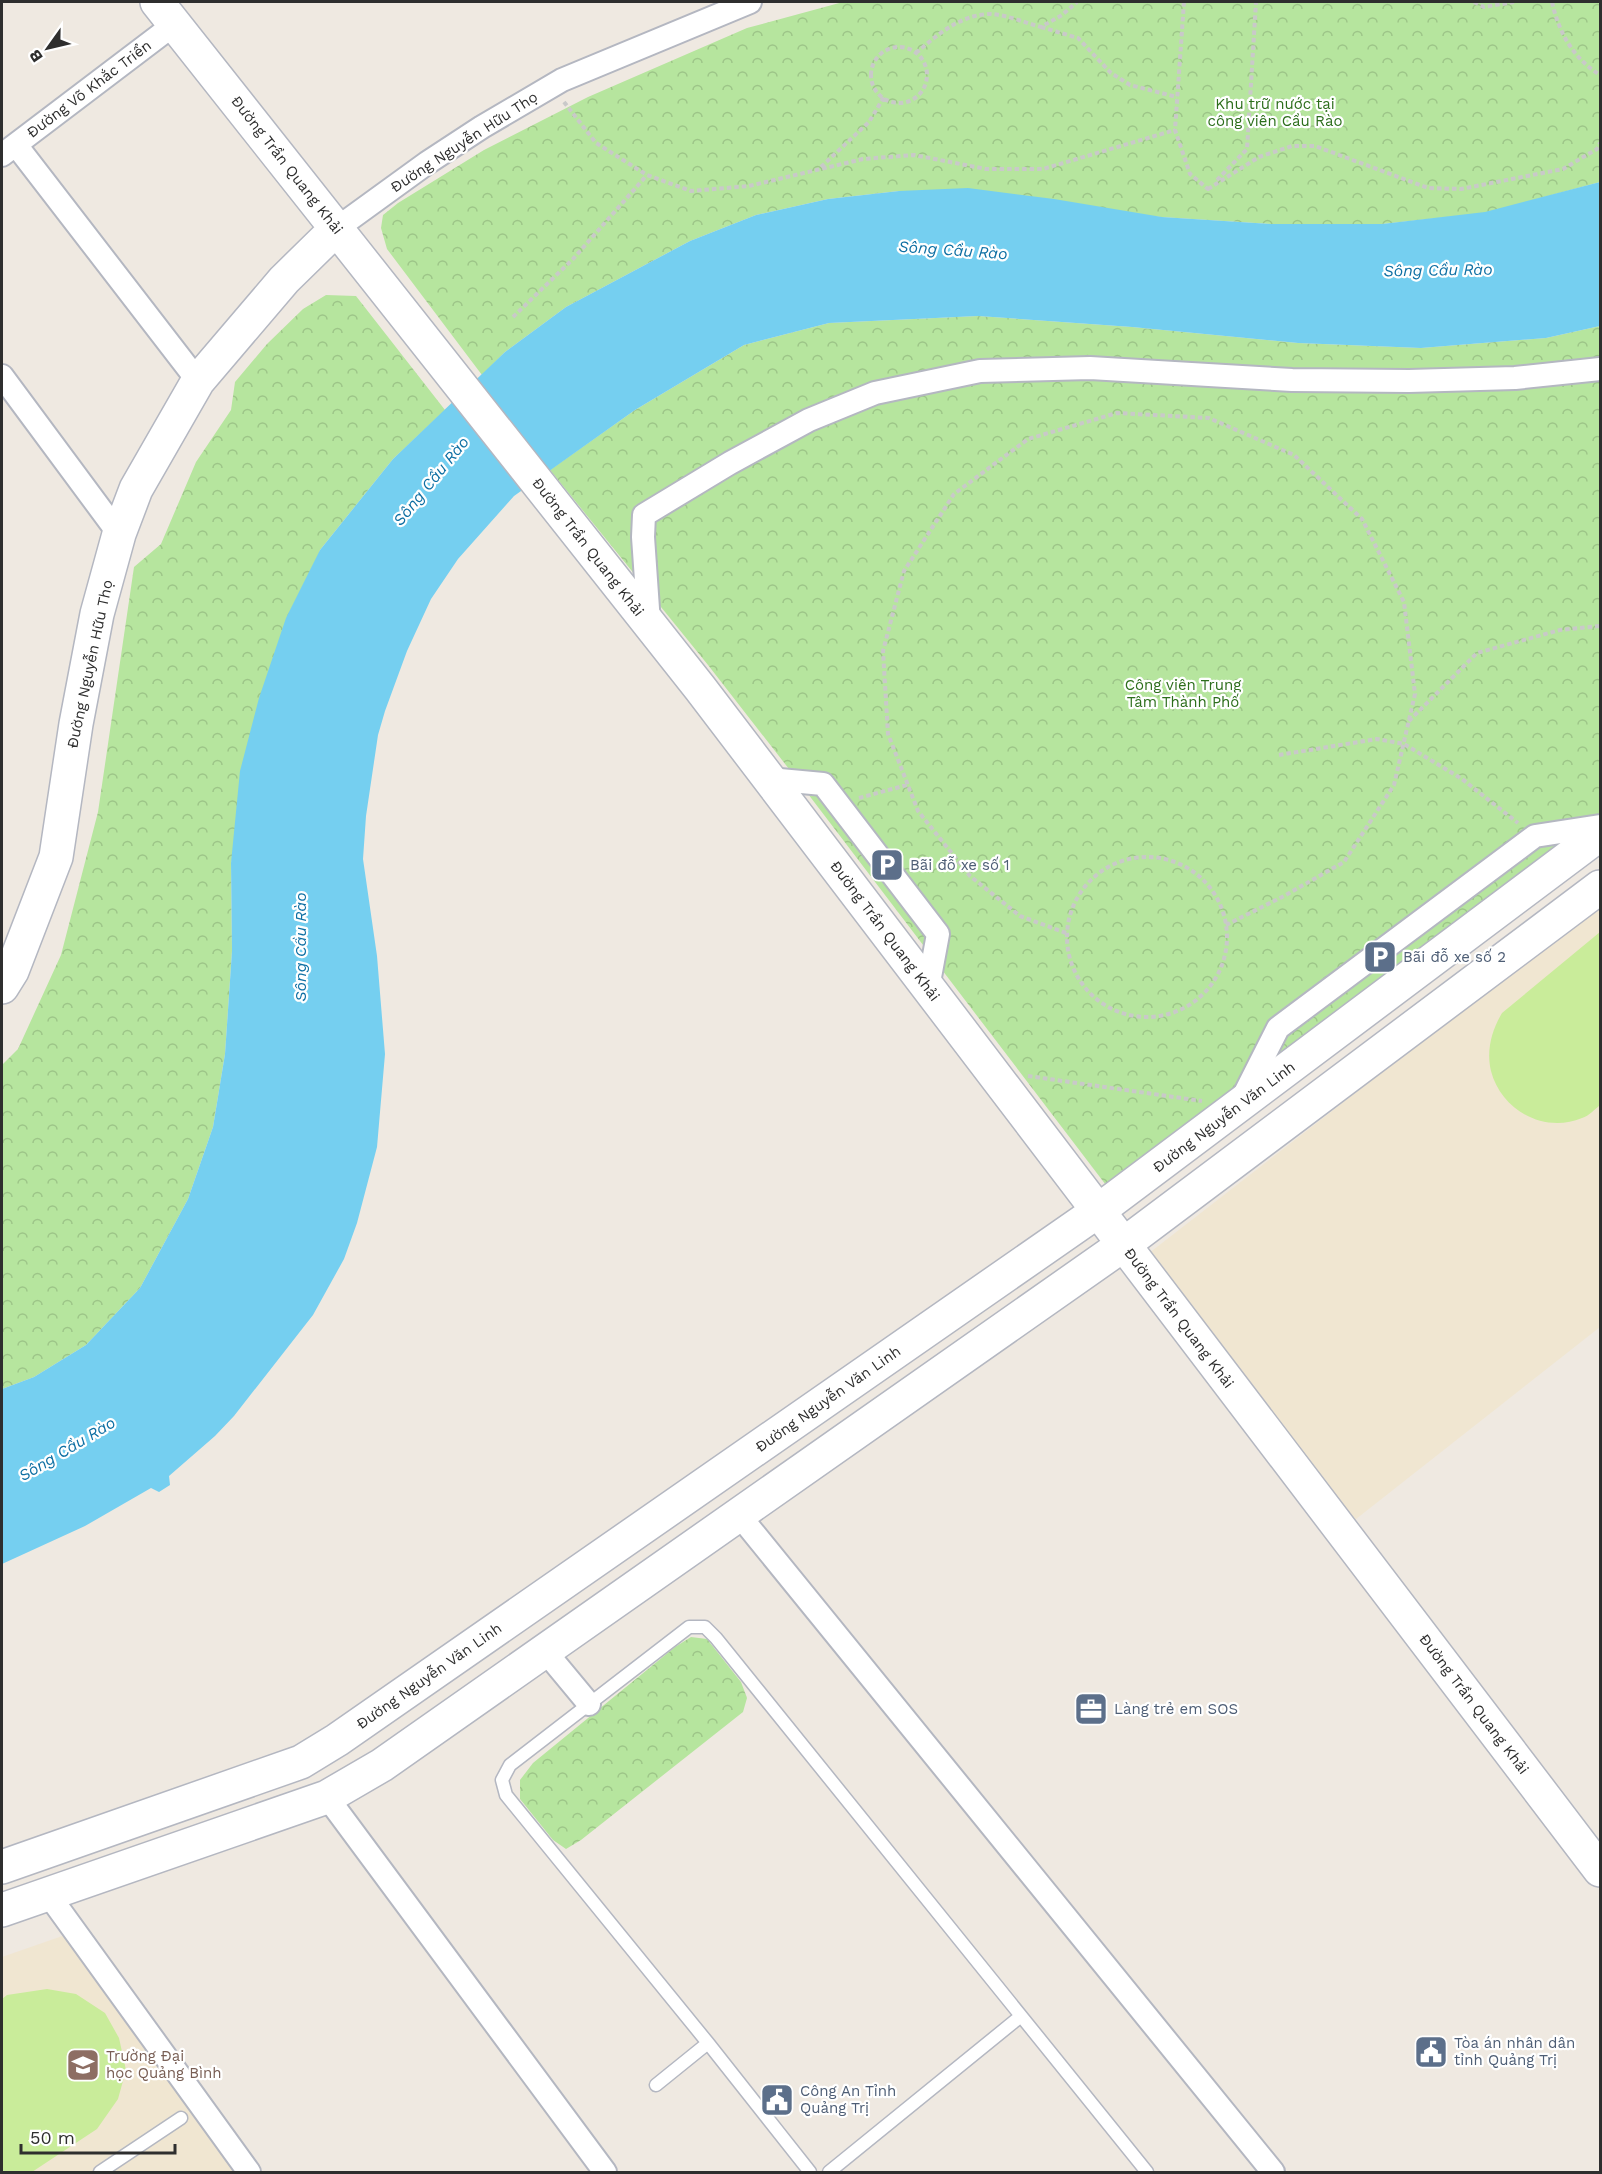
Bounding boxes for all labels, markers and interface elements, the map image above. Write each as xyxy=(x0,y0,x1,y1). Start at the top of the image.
north arrow xyxy=(18,18,78,78)
street label: Đường Võ Khắc Triển xyxy=(23,36,155,142)
text: B xyxy=(25,46,47,66)
street label: Đường Nguyễn Hữu Thọ xyxy=(387,87,541,196)
street label: Đường Trần Quang Khải xyxy=(227,92,347,238)
park label: Khu trữ nước tại công viên Cầu Rào xyxy=(1208,95,1342,130)
water label: Sông Cầu Rào xyxy=(898,237,1008,263)
water label: Sông Cầu Rào xyxy=(1383,260,1493,280)
water label: Sông Cầu Rào xyxy=(389,433,473,529)
street label: Đường Trần Quang Khải xyxy=(528,474,648,620)
street label: Đường Nguyễn Hữu Thọ xyxy=(62,578,117,750)
park label: Công viên Trung Tâm Thành Phố xyxy=(1125,676,1241,711)
parking icon: Bãi đỗ xe số 1 xyxy=(869,847,905,883)
place label: Bãi đỗ xe số 1 xyxy=(910,855,1010,874)
street label: Đường Trần Quang Khải xyxy=(826,857,944,1005)
water label: Sông Cầu Rào xyxy=(291,892,310,1002)
parking icon: Bãi đỗ xe số 2 xyxy=(1362,939,1398,975)
place label: Bãi đỗ xe số 2 xyxy=(1403,947,1506,966)
street label: Đường Nguyễn Văn Linh xyxy=(1149,1057,1299,1176)
street label: Đường Trần Quang Khải xyxy=(1120,1244,1238,1392)
street label: Đường Nguyễn Văn Linh xyxy=(751,1341,904,1456)
water label: Sông Cầu Rào xyxy=(15,1413,119,1485)
street label: Đường Nguyễn Văn Linh xyxy=(352,1618,505,1733)
street label: Đường Trần Quang Khải xyxy=(1415,1630,1533,1778)
office icon: Làng trẻ em SOS xyxy=(1073,1691,1109,1727)
place label: Làng trẻ em SOS xyxy=(1114,1700,1238,1718)
public building icon: Tòa án nhân dân tỉnh Quảng Trị xyxy=(1413,2034,1449,2070)
place label: Tòa án nhân dân tỉnh Quảng Trị xyxy=(1454,2034,1575,2069)
school or university icon: Trường Đại học Quảng Bình xyxy=(65,2047,101,2083)
place label: Trường Đại học Quảng Bình xyxy=(106,2047,222,2082)
public building icon: Công An Tỉnh Quảng Trị xyxy=(759,2082,795,2118)
place label: Công An Tỉnh Quảng Trị xyxy=(800,2082,896,2117)
scale bar xyxy=(21,2117,176,2155)
text: 50 m xyxy=(30,2127,75,2148)

